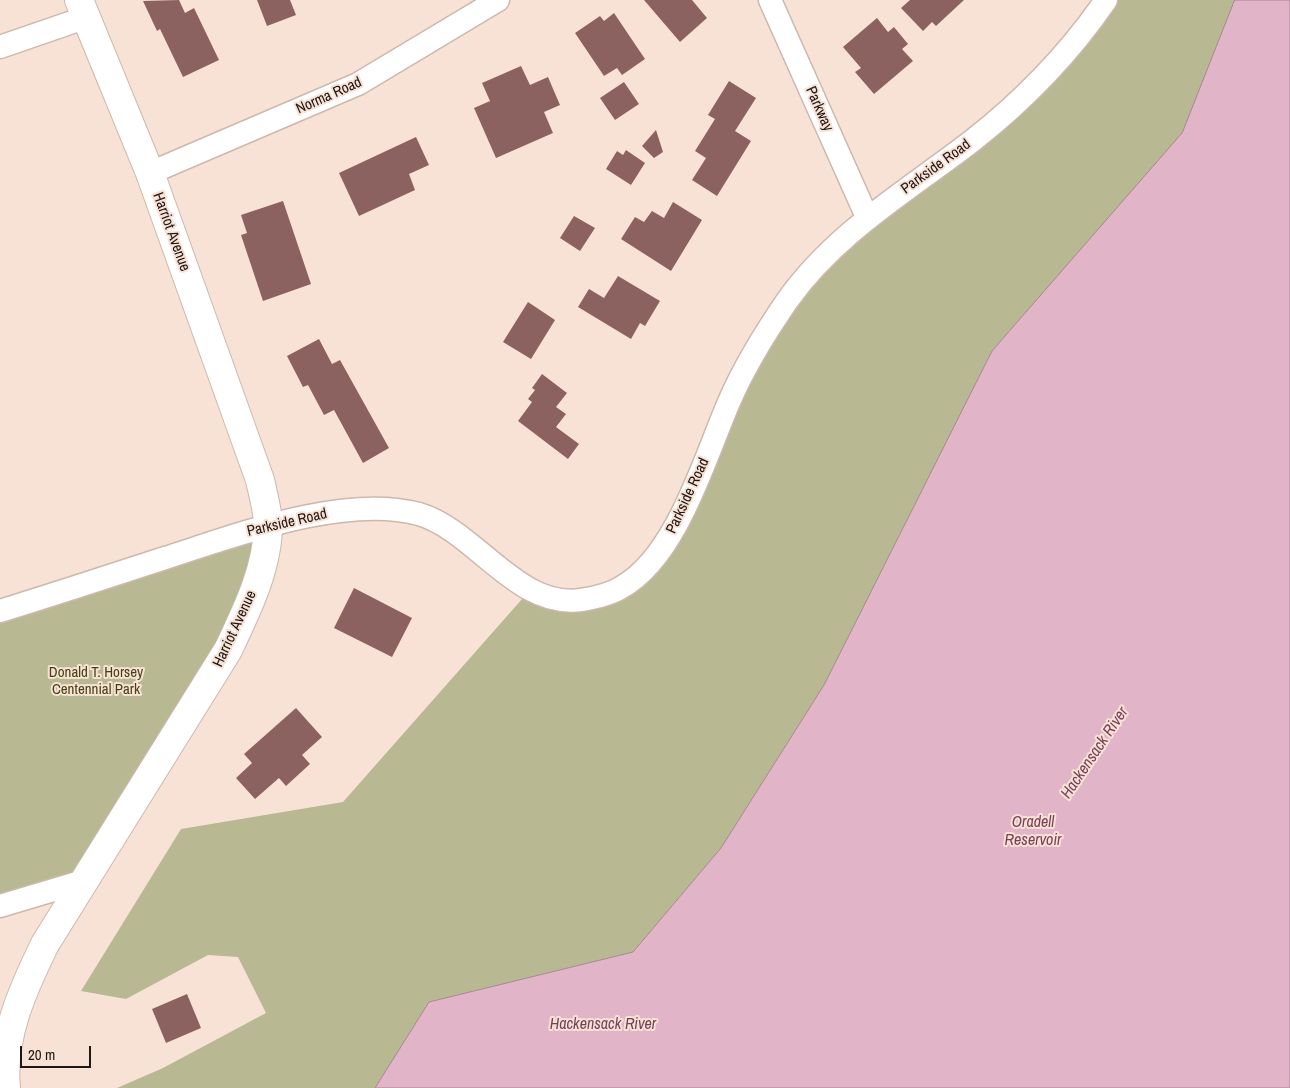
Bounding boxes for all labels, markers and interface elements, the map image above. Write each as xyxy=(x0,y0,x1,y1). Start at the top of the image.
street label: Norma Road xyxy=(293,74,365,118)
street label: Parkway xyxy=(801,84,837,134)
street label: Parkside Road xyxy=(898,136,974,198)
street label: Harriot Avenue xyxy=(148,190,194,274)
street label: Parkside Road xyxy=(663,455,713,537)
street label: Parkside Road xyxy=(245,505,329,541)
street label: Harriot Avenue xyxy=(209,588,261,670)
park label: Donald T. Horsey Centennial Park xyxy=(49,664,143,699)
water label: Hackensack River xyxy=(1057,704,1133,802)
water label: Oradell Reservoir xyxy=(1005,813,1061,851)
water label: Hackensack River xyxy=(550,1015,656,1035)
scale bar xyxy=(22,1036,94,1068)
text: 20 m xyxy=(28,1044,55,1065)

